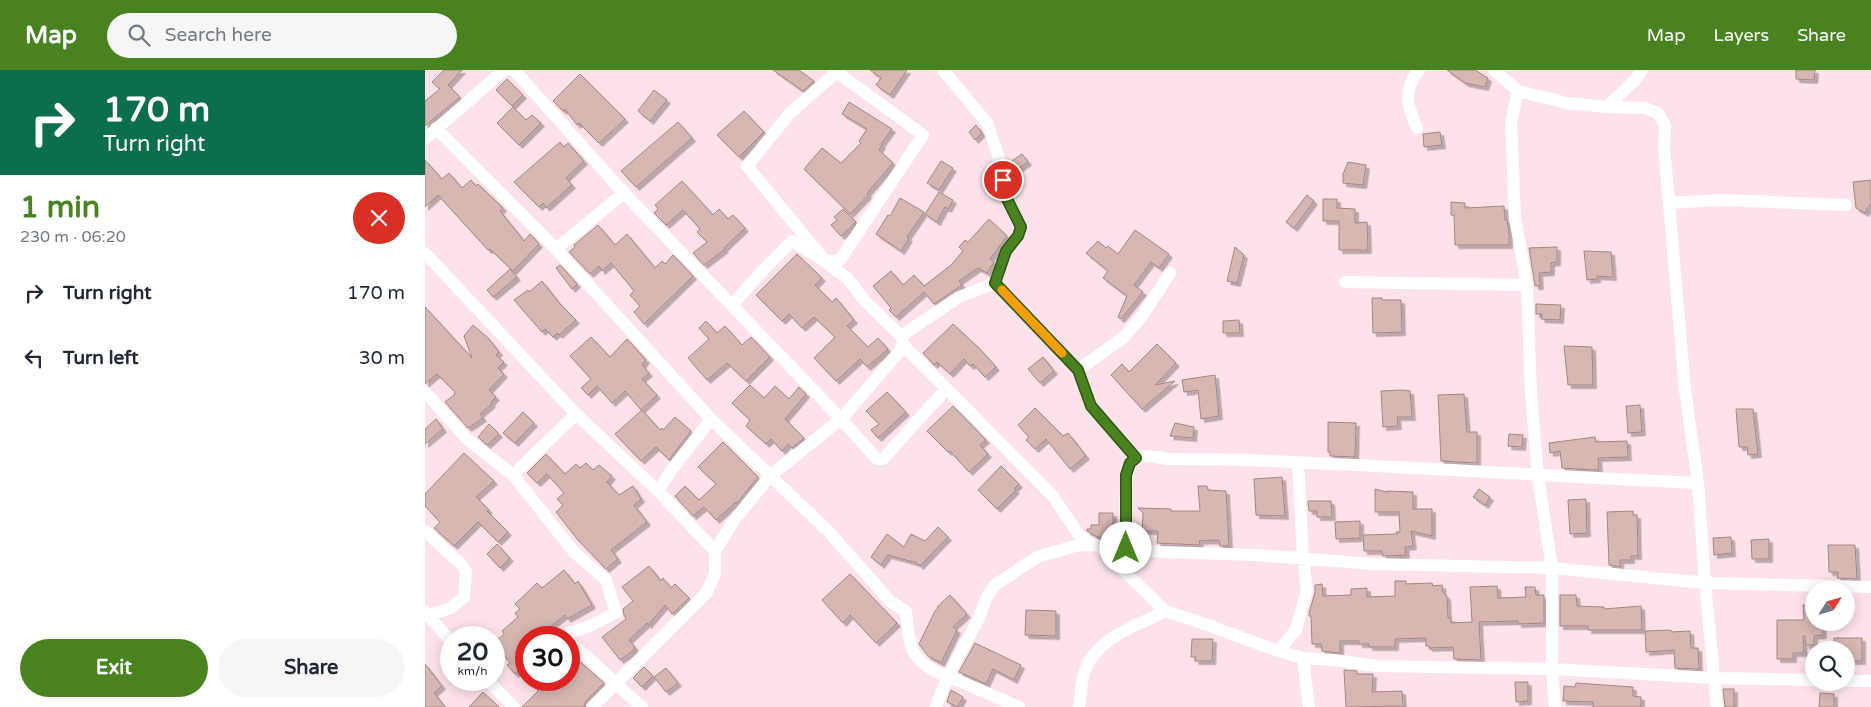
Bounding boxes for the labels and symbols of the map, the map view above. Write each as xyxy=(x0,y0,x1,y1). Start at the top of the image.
pin xyxy=(982,159,1024,201)
position arrow xyxy=(1099,521,1151,573)
north arrow xyxy=(1805,581,1855,631)
speed limit sign: 30 xyxy=(515,626,580,691)

